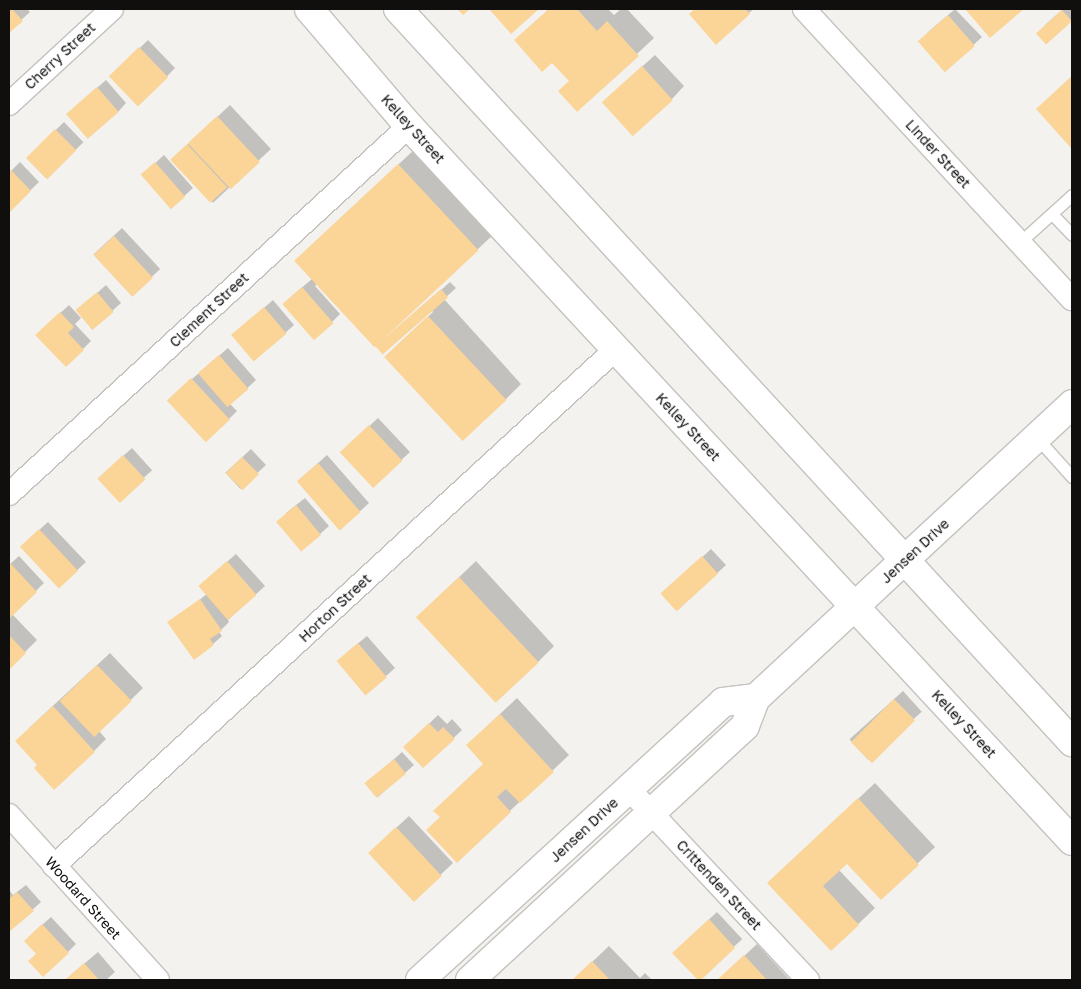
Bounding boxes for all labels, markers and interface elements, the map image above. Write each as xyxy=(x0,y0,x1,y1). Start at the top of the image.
street label: Cherry Street xyxy=(21,19,99,93)
street label: Kelley Street xyxy=(378,91,448,167)
street label: Linder Street xyxy=(902,116,974,192)
street label: Clement Street xyxy=(166,269,252,351)
street label: Kelley Street xyxy=(652,389,724,465)
street label: Jensen Drive xyxy=(878,515,952,587)
street label: Horton Street xyxy=(296,570,374,646)
street label: Kelley Street xyxy=(928,686,1000,762)
street label: Jensen Drive xyxy=(547,794,621,866)
street label: Crittenden Street xyxy=(673,837,765,933)
street label: Woodard Street xyxy=(42,853,124,943)

